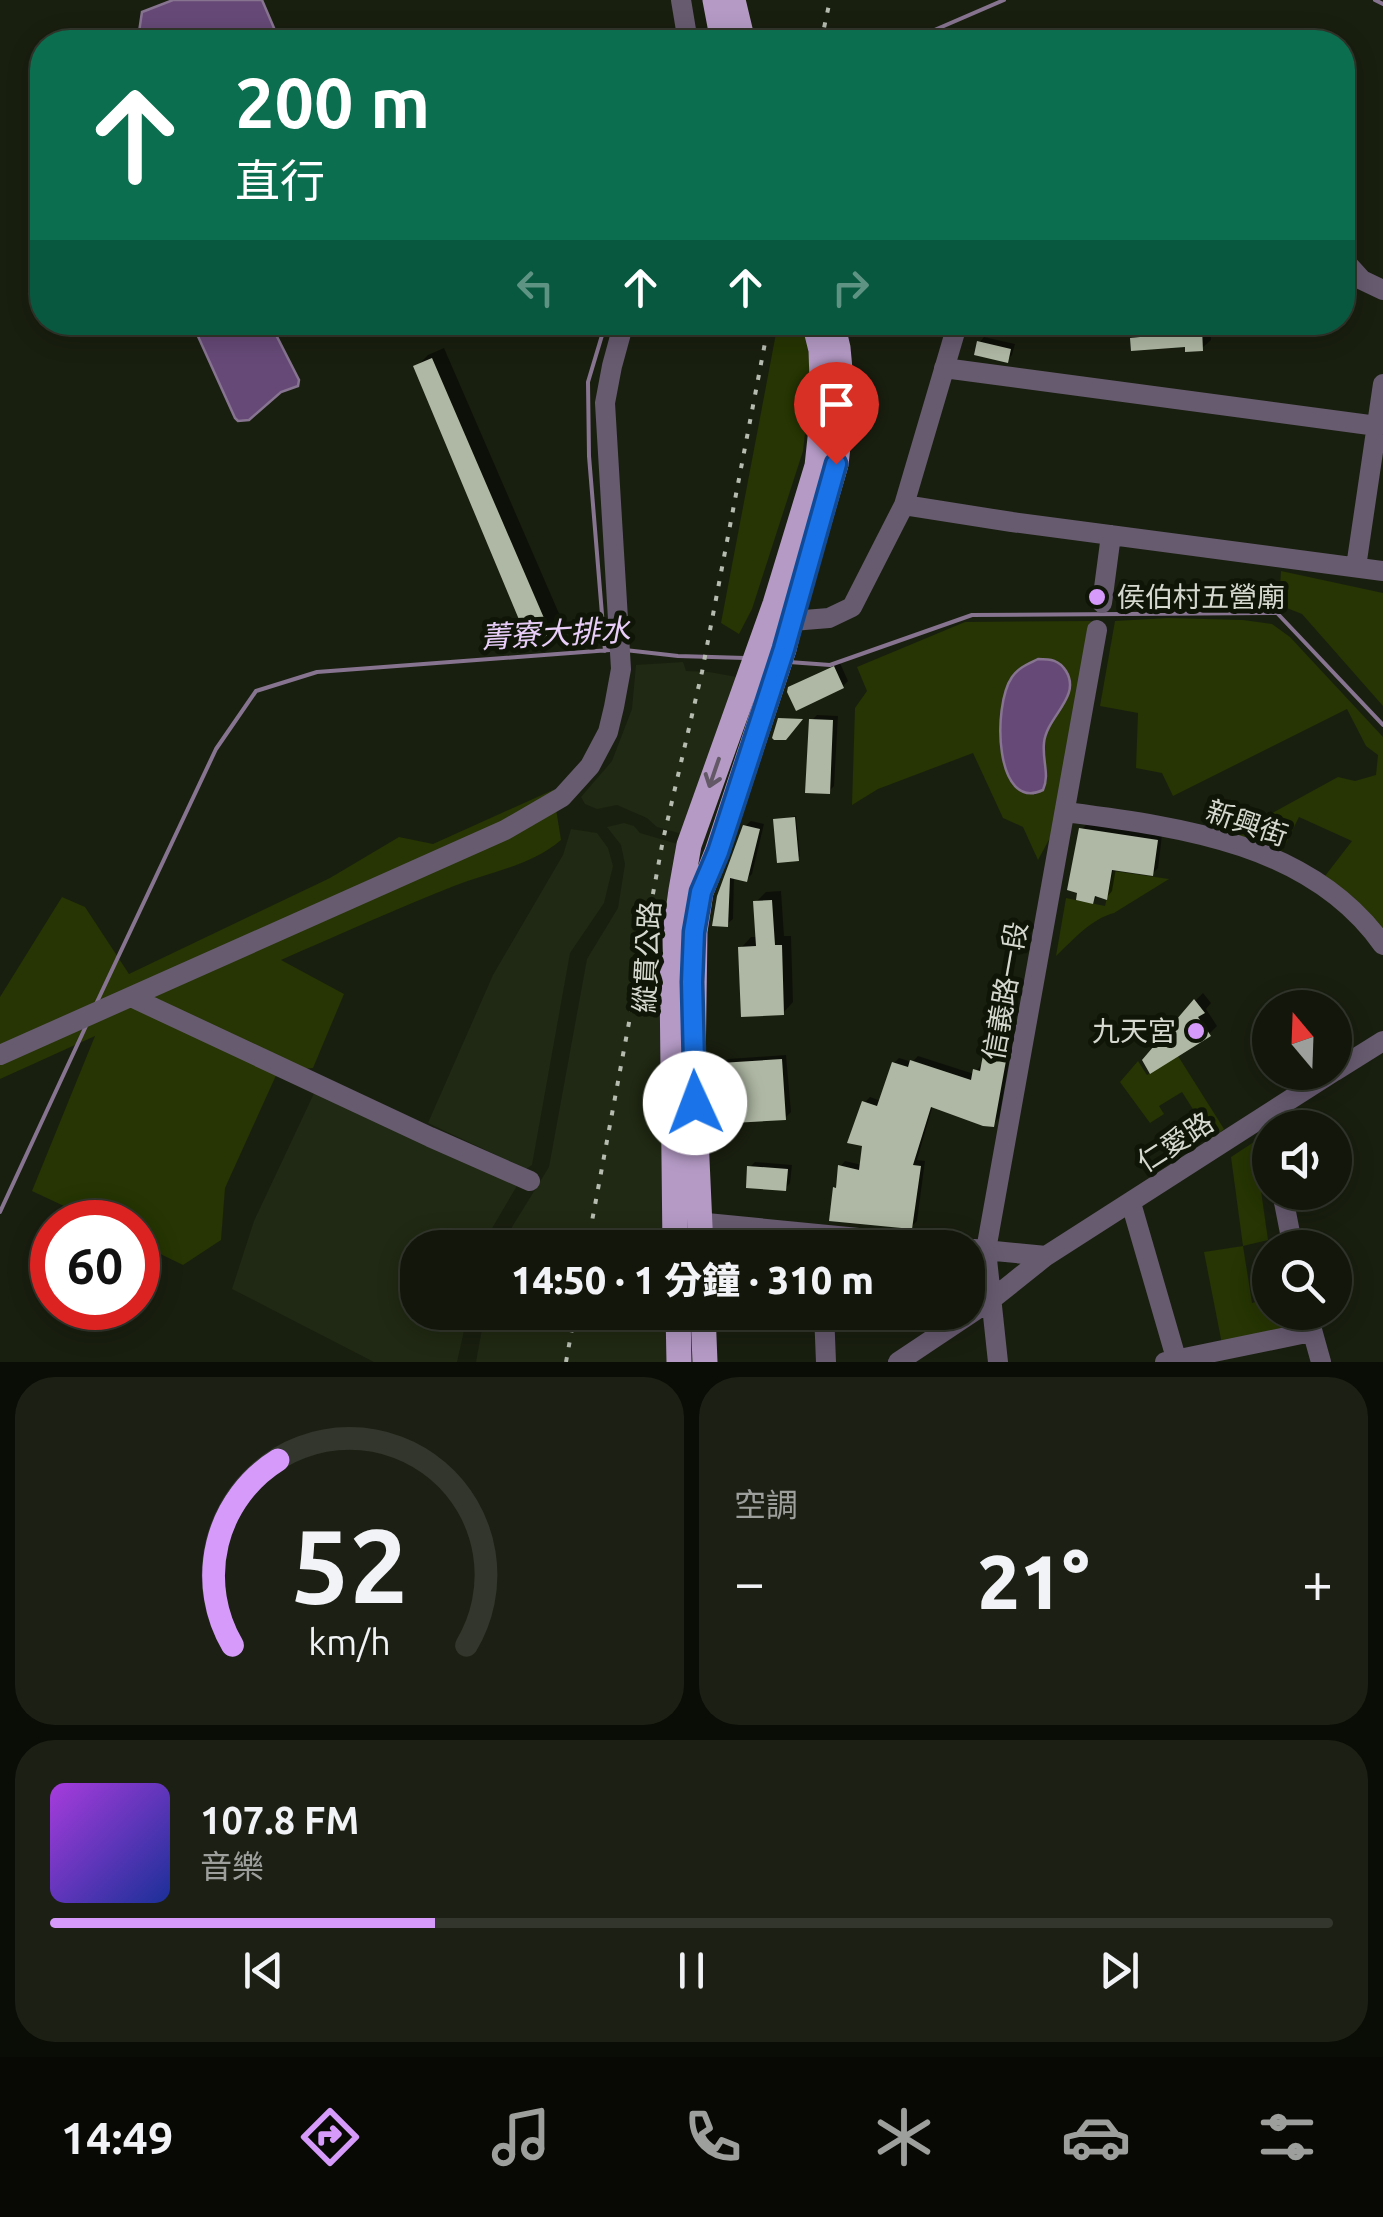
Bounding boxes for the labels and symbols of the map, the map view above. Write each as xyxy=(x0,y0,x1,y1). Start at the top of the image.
pin xyxy=(794,362,879,465)
place label: 侯伯村五營廟 xyxy=(1117,581,1285,612)
marker: 侯伯村五營廟 xyxy=(1086,586,1108,608)
water label: 菁寮大排水 xyxy=(479,612,633,654)
one-way arrow xyxy=(704,757,722,788)
street label: 新興街 xyxy=(1202,794,1292,851)
street label: 縱貫公路 xyxy=(628,900,665,1014)
street label: 信義路一段 xyxy=(977,919,1032,1063)
north arrow xyxy=(1252,990,1352,1090)
place label: 九天宮 xyxy=(1092,1015,1176,1046)
marker: 九天宮 xyxy=(1185,1020,1207,1042)
position arrow xyxy=(643,1051,747,1155)
street label: 仁愛路 xyxy=(1131,1106,1218,1177)
speed limit sign: 60 xyxy=(30,1200,160,1330)

